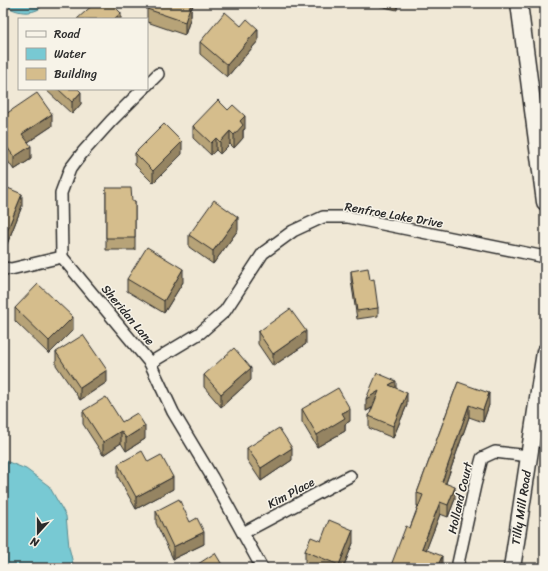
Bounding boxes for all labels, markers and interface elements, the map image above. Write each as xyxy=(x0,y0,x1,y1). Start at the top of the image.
legend xyxy=(18,18,148,90)
text: Road xyxy=(54,23,81,45)
text: Water xyxy=(54,43,87,65)
text: Building xyxy=(54,63,97,85)
street label: Renfroe Lake Drive xyxy=(343,196,445,234)
street label: Sheridan Lane xyxy=(96,279,160,351)
street label: Holland Court xyxy=(441,459,479,536)
street label: Tilly Mill Road xyxy=(505,468,538,547)
street label: Kim Place xyxy=(263,471,319,515)
north arrow xyxy=(18,513,58,553)
text: N xyxy=(27,531,42,552)

